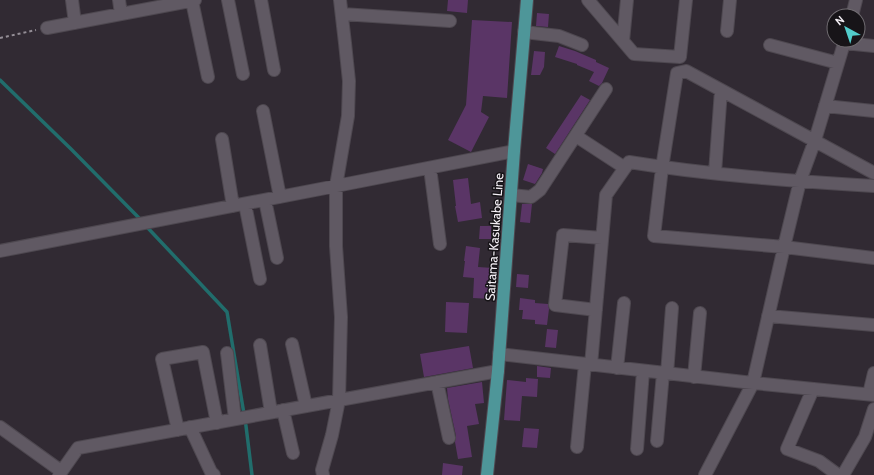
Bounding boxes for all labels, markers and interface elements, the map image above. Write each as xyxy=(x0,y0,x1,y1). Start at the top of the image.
north arrow xyxy=(826,8,866,48)
text: N xyxy=(832,12,847,28)
street label: Saitama-Kasukabe Line xyxy=(482,172,506,301)

